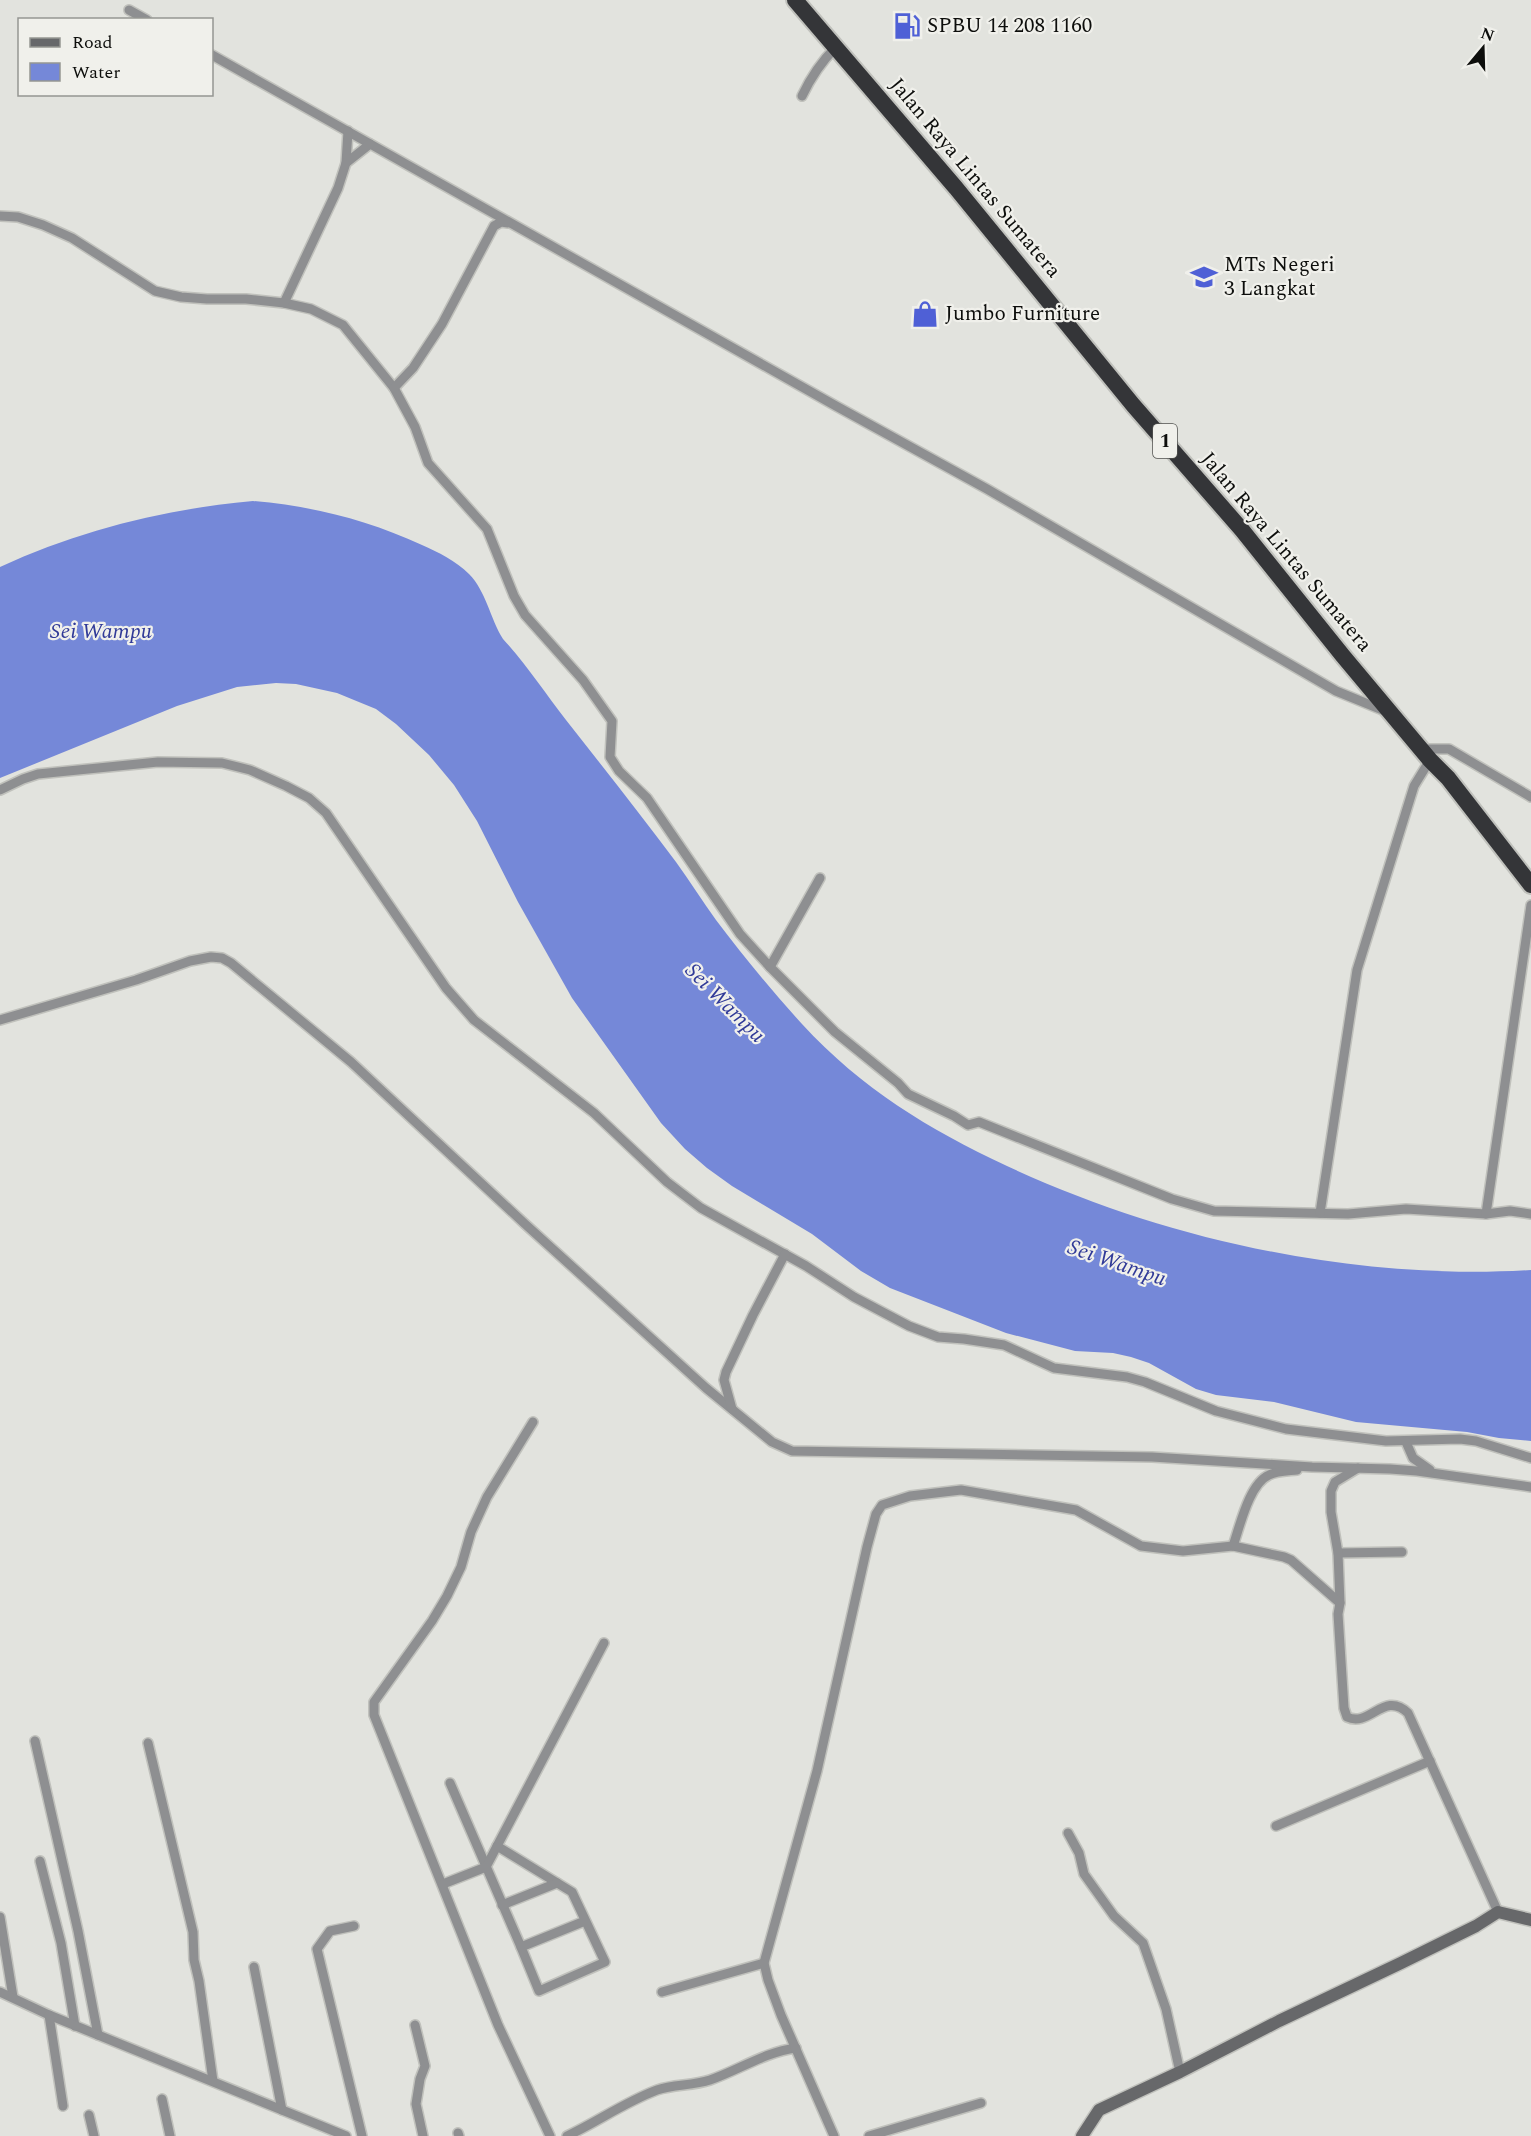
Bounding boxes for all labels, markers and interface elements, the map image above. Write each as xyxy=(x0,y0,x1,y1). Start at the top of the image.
place label: SPBU 14 208 1160 xyxy=(927,10,1092,42)
fuel station icon: SPBU 14 208 1160 xyxy=(892,11,922,41)
legend xyxy=(18,18,213,96)
north arrow xyxy=(1453,18,1513,78)
text: N xyxy=(1477,21,1498,48)
text: Road xyxy=(72,29,113,56)
text: Water xyxy=(72,59,120,86)
street label: Jalan Raya Lintas Sumatera xyxy=(881,71,1069,286)
place label: MTs Negeri 3 Langkat xyxy=(1224,249,1335,305)
school or university icon: MTs Negeri 3 Langkat xyxy=(1189,262,1219,292)
place label: Jumbo Furniture xyxy=(945,298,1100,330)
shop icon: Jumbo Furniture xyxy=(910,299,940,329)
road number: 1 xyxy=(1153,424,1177,458)
street label: Jalan Raya Lintas Sumatera xyxy=(1192,445,1380,660)
water label: Sei Wampu xyxy=(50,615,153,648)
water label: Sei Wampu xyxy=(677,955,773,1051)
water label: Sei Wampu xyxy=(1063,1231,1171,1295)

